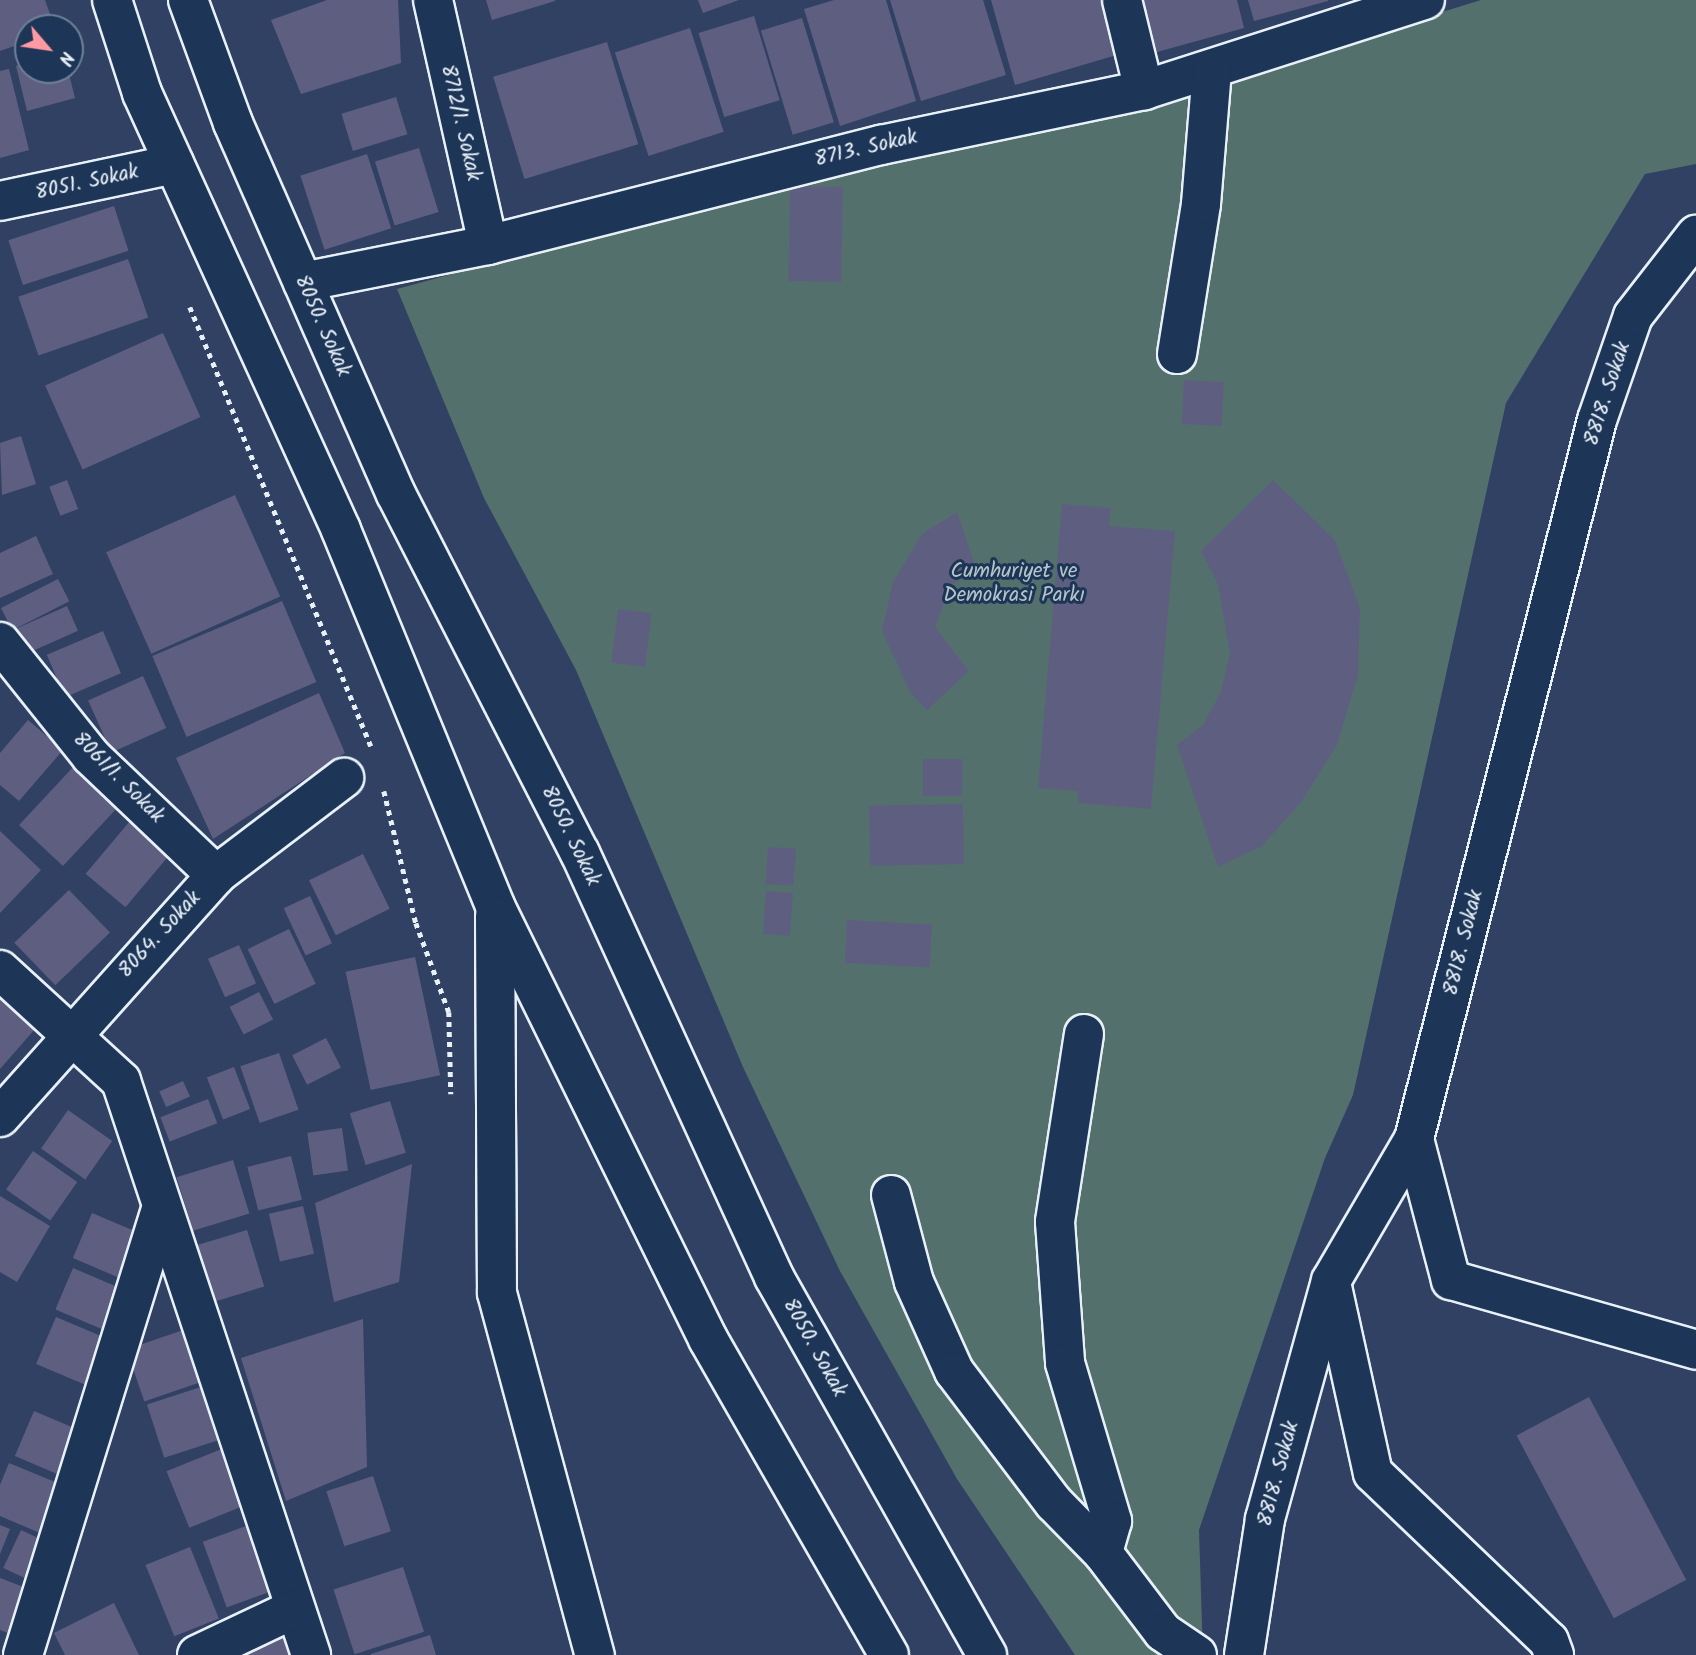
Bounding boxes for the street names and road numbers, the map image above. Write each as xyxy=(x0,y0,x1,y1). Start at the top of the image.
street label: 8712/1. Sokak xyxy=(434,62,486,184)
street label: 8713. Sokak xyxy=(812,125,920,173)
street label: 8051. Sokak xyxy=(33,160,141,206)
street label: 8050. Sokak xyxy=(288,271,356,381)
street label: 8818. Sokak xyxy=(1579,339,1637,449)
street label: 8061/1. Sokak xyxy=(67,727,169,829)
street label: 8050. Sokak xyxy=(535,782,605,890)
street label: 8064. Sokak xyxy=(113,886,207,984)
street label: 8818. Sokak xyxy=(1439,887,1489,999)
street label: 8050. Sokak xyxy=(777,1294,851,1402)
street label: 8818. Sokak xyxy=(1253,1419,1305,1529)

